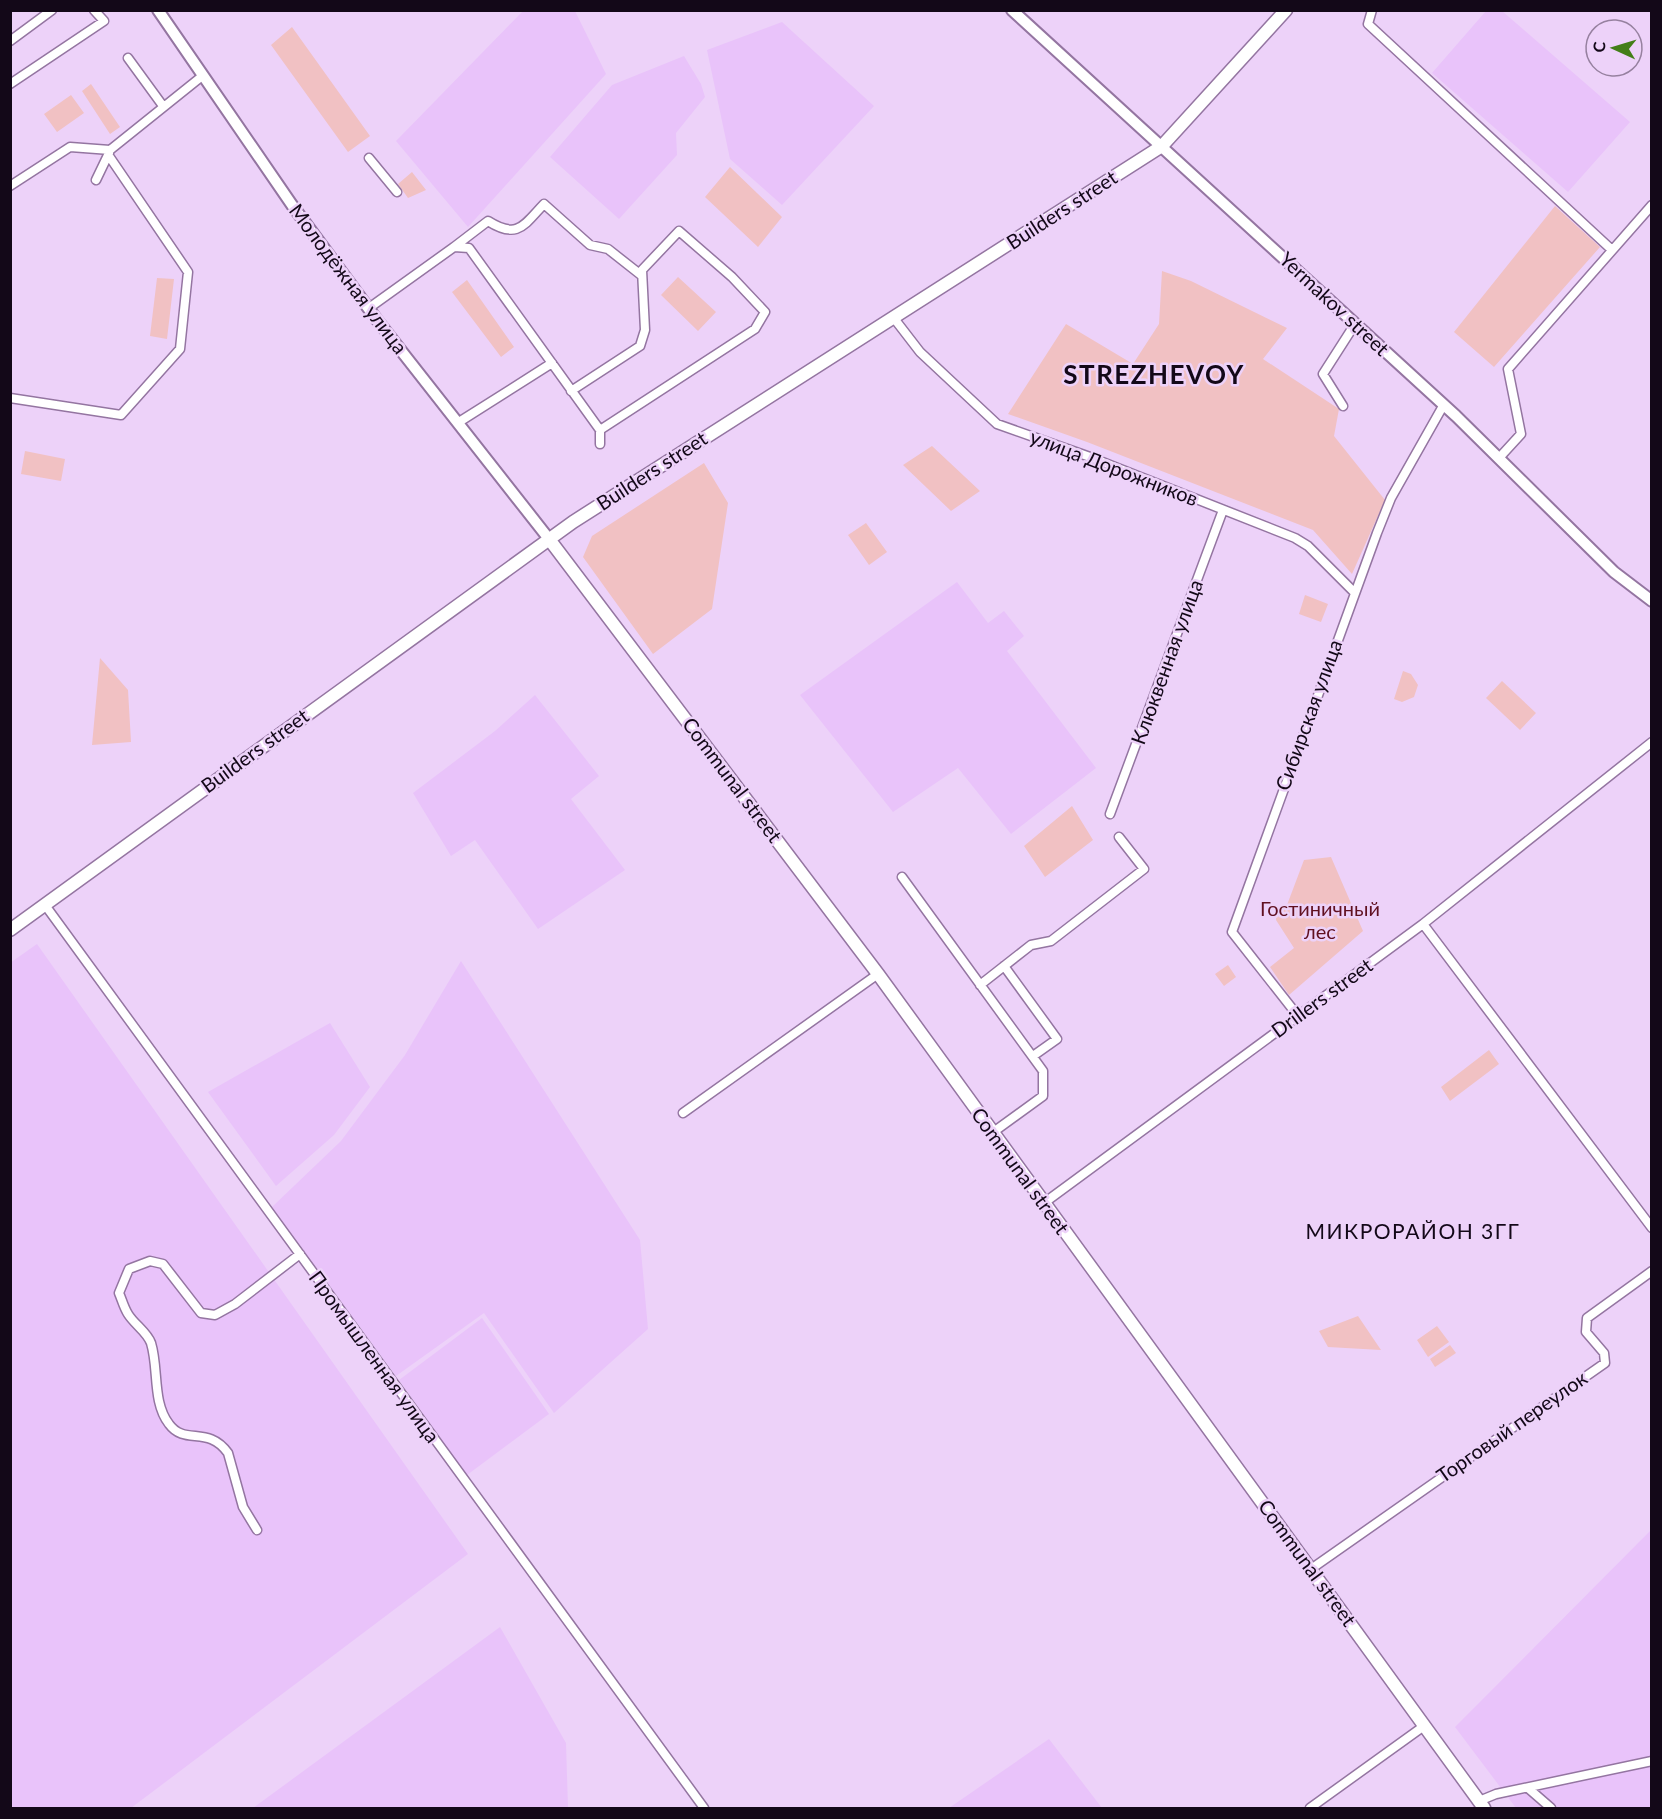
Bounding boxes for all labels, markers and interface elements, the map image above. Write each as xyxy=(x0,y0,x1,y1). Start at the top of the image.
north arrow xyxy=(1584,18,1644,78)
text: С xyxy=(1589,41,1608,53)
street label: Builders street xyxy=(1002,164,1121,254)
street label: Молодёжная улица xyxy=(285,199,413,358)
street label: Yermakov street xyxy=(1275,246,1394,360)
district label: STREZHEVOY xyxy=(1063,358,1245,390)
street label: улица Дорожников xyxy=(1027,424,1202,510)
street label: Builders street xyxy=(592,425,711,515)
street label: Клюквенная улица xyxy=(1125,576,1207,747)
street label: Сибирская улица xyxy=(1270,636,1346,793)
street label: Builders street xyxy=(196,703,313,797)
street label: Communal street xyxy=(678,712,788,847)
park label: Гостиничный лес xyxy=(1260,896,1380,943)
street label: Drillers street xyxy=(1266,953,1377,1042)
street label: Communal street xyxy=(967,1103,1075,1238)
district label: МИКРОРАЙОН 3ГГ xyxy=(1306,1218,1520,1243)
street label: Промышленная улица xyxy=(304,1266,445,1447)
street label: Торговый переулок xyxy=(1432,1365,1592,1487)
street label: Communal street xyxy=(1254,1495,1362,1630)

